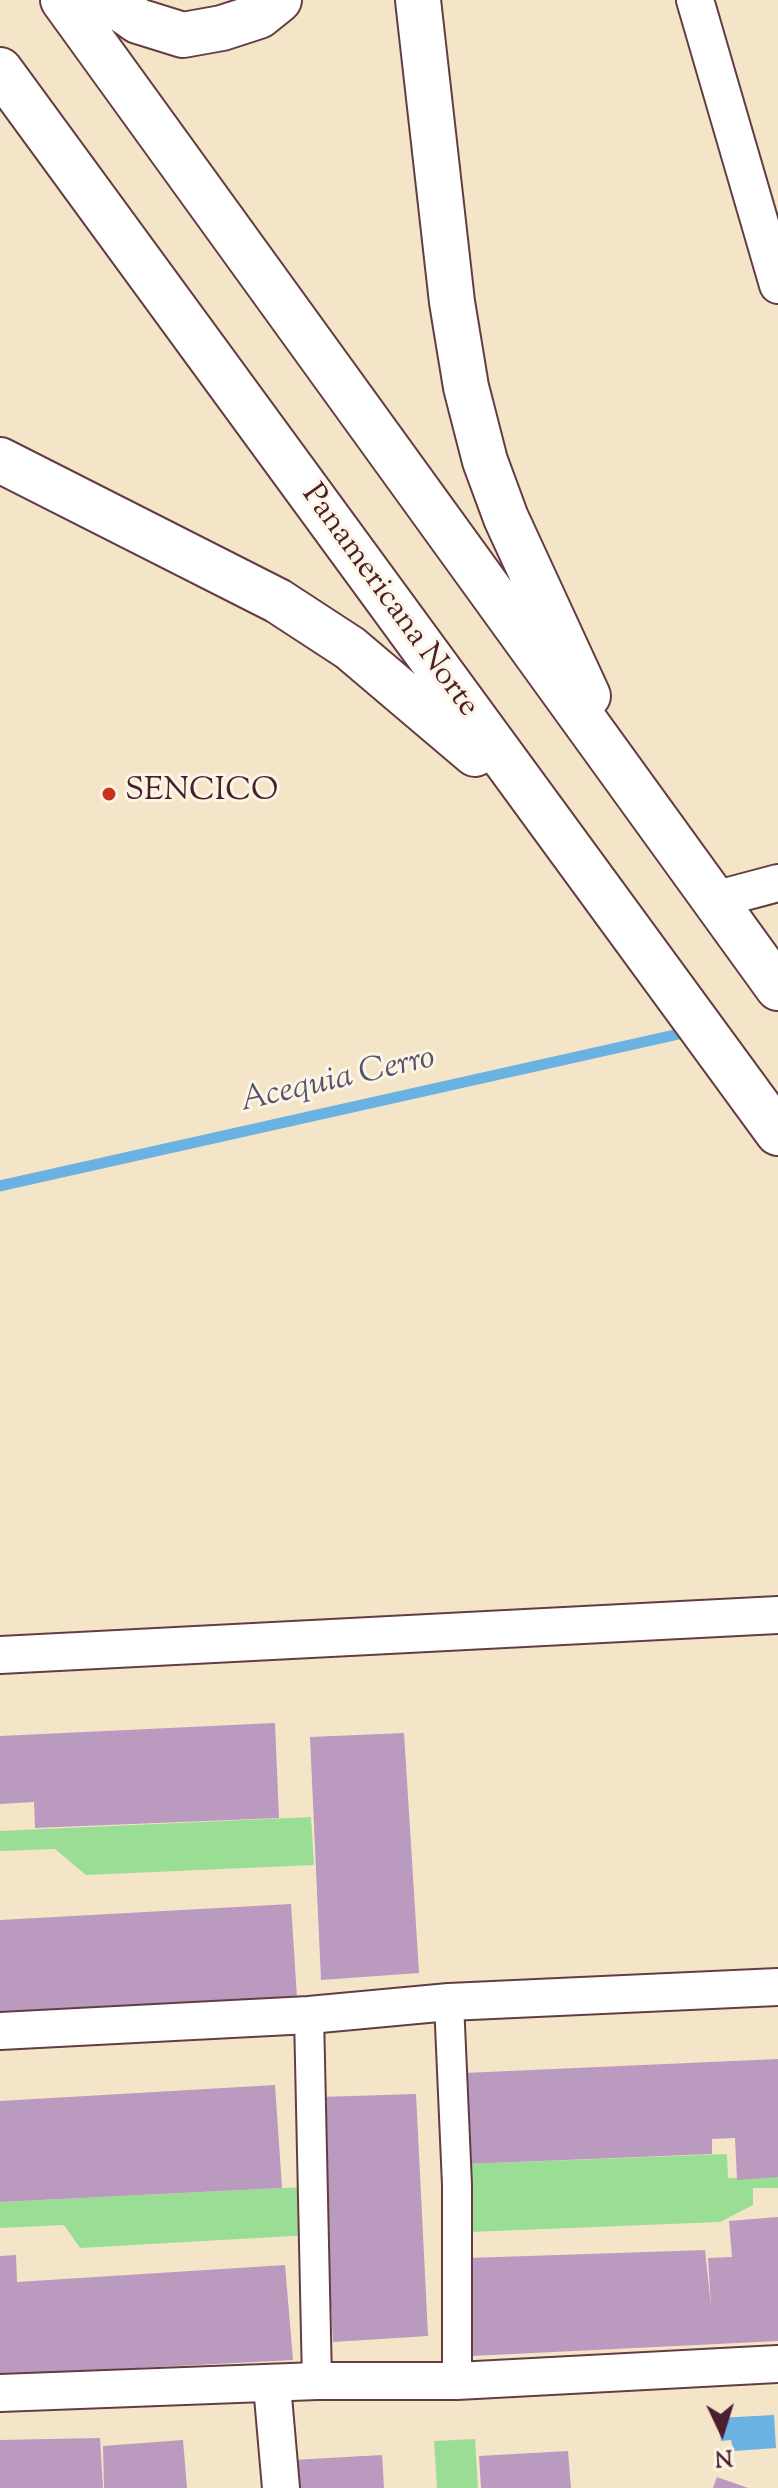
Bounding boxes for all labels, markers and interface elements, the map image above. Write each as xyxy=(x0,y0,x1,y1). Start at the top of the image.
street label: Panamericana Norte xyxy=(291,478,485,726)
place label: SENCICO xyxy=(125,775,278,813)
marker: SENCICO xyxy=(100,785,118,803)
water label: Acequia Cerro xyxy=(237,1040,439,1124)
north arrow xyxy=(682,2392,762,2472)
text: N xyxy=(714,2439,734,2473)

